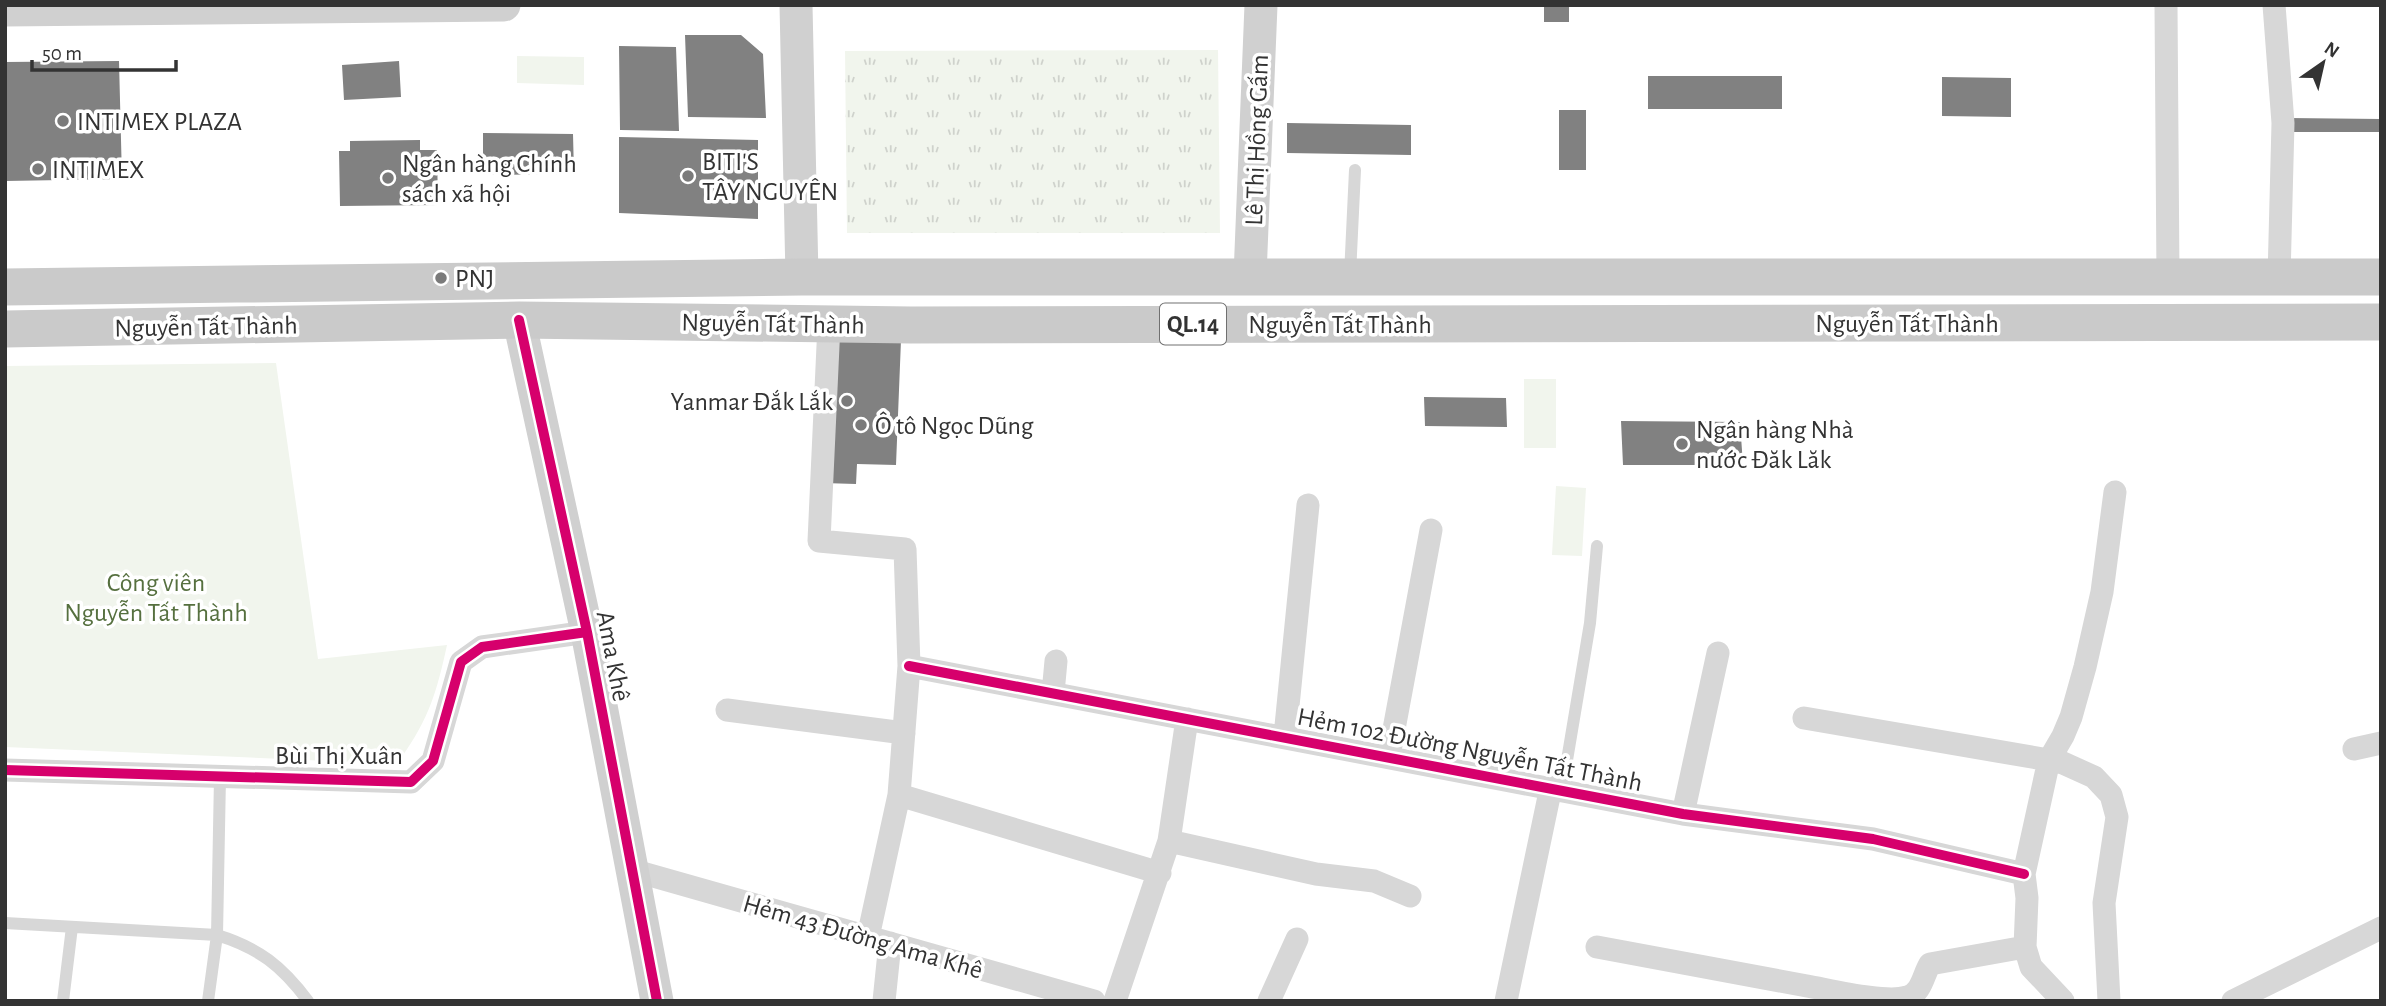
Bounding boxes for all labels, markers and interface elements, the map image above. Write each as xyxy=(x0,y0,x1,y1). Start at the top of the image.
scale bar xyxy=(32,28,175,72)
north arrow xyxy=(2288,28,2358,98)
text: N xyxy=(2321,39,2342,62)
text: 50 m xyxy=(42,43,82,64)
street label: Lê Thị Hồng Gấm xyxy=(1241,54,1273,226)
place label: INTIMEX PLAZA xyxy=(77,109,242,135)
marker: INTIMEX PLAZA xyxy=(55,113,71,129)
place label: BITI'S TÂY NGUYÊN xyxy=(702,149,838,205)
place label: Ngân hàng Chính sách xã hội xyxy=(402,151,577,207)
place label: INTIMEX xyxy=(52,157,145,183)
marker: INTIMEX xyxy=(30,161,46,177)
marker: BITI'S TÂY NGUYÊN xyxy=(680,168,696,184)
marker: Ngân hàng Chính sách xã hội xyxy=(380,170,396,186)
place label: PNJ xyxy=(455,266,494,292)
marker: PNJ xyxy=(433,270,449,286)
road number: QL.14 xyxy=(1160,304,1226,344)
street label: Nguyễn Tất Thành xyxy=(681,308,865,339)
street label: Nguyễn Tất Thành xyxy=(1815,310,1999,337)
street label: Nguyễn Tất Thành xyxy=(114,311,298,342)
street label: Nguyễn Tất Thành xyxy=(1248,311,1432,338)
place label: Yanmar Đắk Lắk xyxy=(671,389,833,415)
marker: Yanmar Đắk Lắk xyxy=(839,393,855,409)
place label: Ô tô Ngọc Dũng xyxy=(875,411,1034,439)
marker: Ô tô Ngọc Dũng xyxy=(853,417,869,433)
place label: Ngân hàng Nhà nước Đăk Lăk xyxy=(1696,417,1854,473)
marker: Ngân hàng Nhà nước Đăk Lăk xyxy=(1674,436,1690,452)
park label: Công viên Nguyễn Tất Thành xyxy=(64,570,248,626)
street label: Ama Khê xyxy=(592,609,635,704)
street label: Hẻm 102 Đường Nguyễn Tất Thành xyxy=(1295,703,1645,796)
street label: Bùi Thị Xuân xyxy=(275,743,403,769)
street label: Hẻm 43 Đường Ama Khê xyxy=(740,890,985,984)

